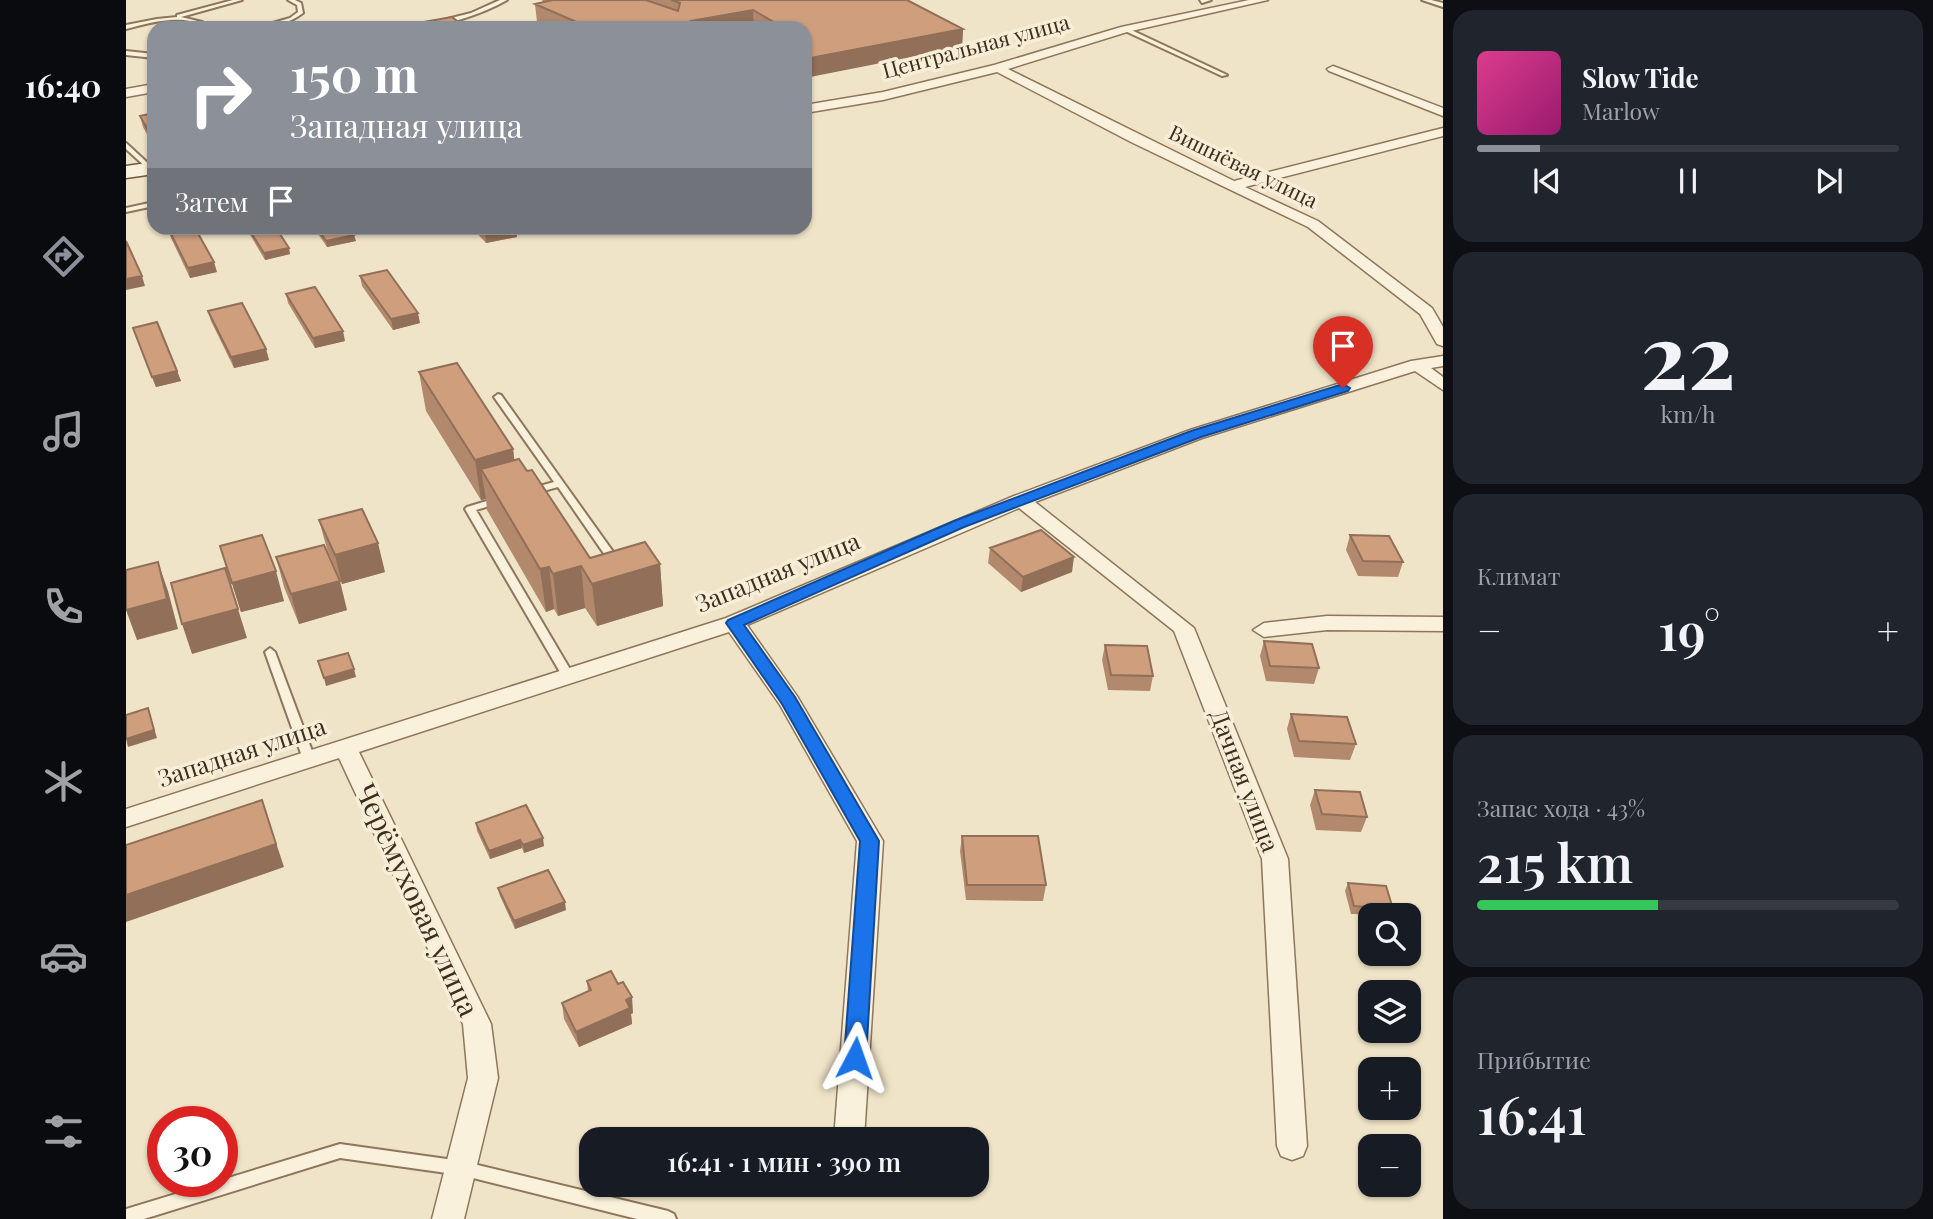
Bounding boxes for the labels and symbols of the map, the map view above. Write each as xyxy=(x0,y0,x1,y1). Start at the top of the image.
street label: Центральная улица xyxy=(879,6,1073,84)
street label: Вишнёвая улица xyxy=(1165,117,1324,214)
pin xyxy=(1313,316,1373,388)
street label: Западная улица xyxy=(690,524,864,619)
street label: Дачная улица xyxy=(1204,704,1288,856)
street label: Западная улица xyxy=(153,709,329,793)
street label: Черёмуховая улица xyxy=(348,777,489,1022)
position arrow xyxy=(818,1021,892,1095)
speed limit sign: 30 xyxy=(147,1106,238,1197)

